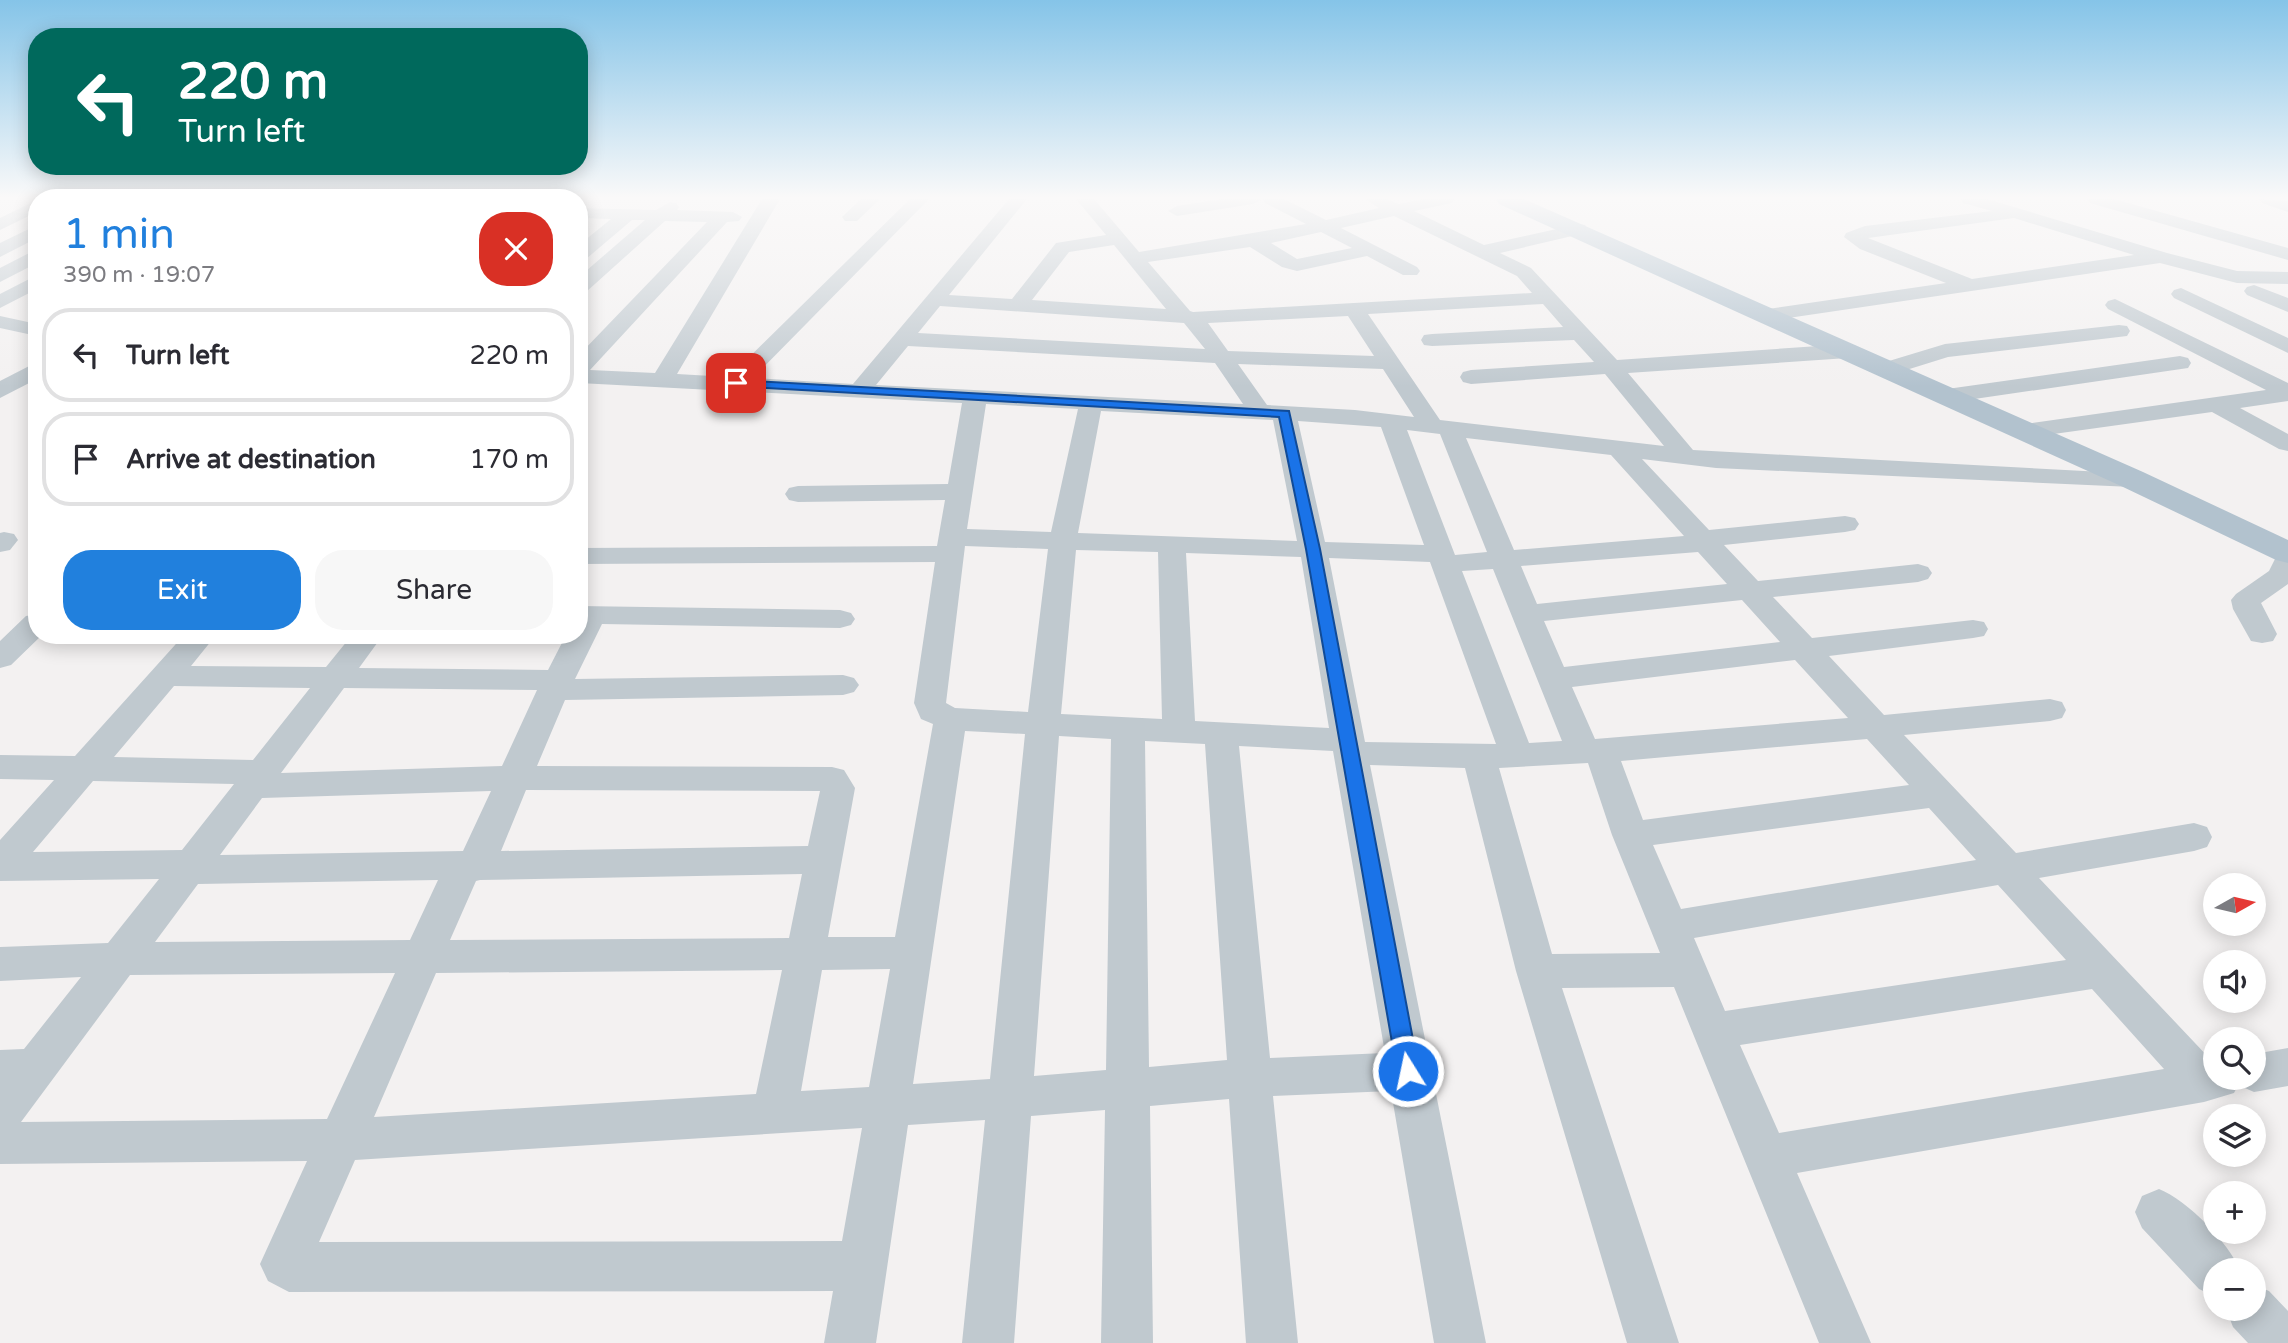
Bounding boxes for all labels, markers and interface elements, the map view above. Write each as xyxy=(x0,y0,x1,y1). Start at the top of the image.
text: 220 m xyxy=(178,53,328,112)
icon: left xyxy=(63,56,154,147)
text: Turn left xyxy=(178,113,305,151)
text: 1 min xyxy=(63,209,175,260)
button: close xyxy=(479,212,553,286)
text: 390 m · 19:07 xyxy=(63,261,215,289)
icon: left xyxy=(67,336,105,374)
text: Turn left xyxy=(126,340,229,371)
text: 220 m xyxy=(469,340,549,371)
pin xyxy=(706,353,766,413)
icon: arrive xyxy=(717,364,755,402)
icon: arrive xyxy=(67,440,105,478)
text: Arrive at destination xyxy=(126,444,376,475)
text: 170 m xyxy=(469,444,549,475)
button: Exit xyxy=(63,550,301,630)
button: Share xyxy=(315,550,553,630)
north arrow xyxy=(2203,873,2266,936)
map controls xyxy=(2203,873,2266,1321)
button: sound xyxy=(2203,950,2266,1013)
button: search xyxy=(2203,1027,2266,1090)
position arrow xyxy=(1371,1034,1445,1108)
button: layers xyxy=(2203,1104,2266,1167)
button: + xyxy=(2203,1181,2266,1244)
button: − xyxy=(2203,1258,2266,1321)

